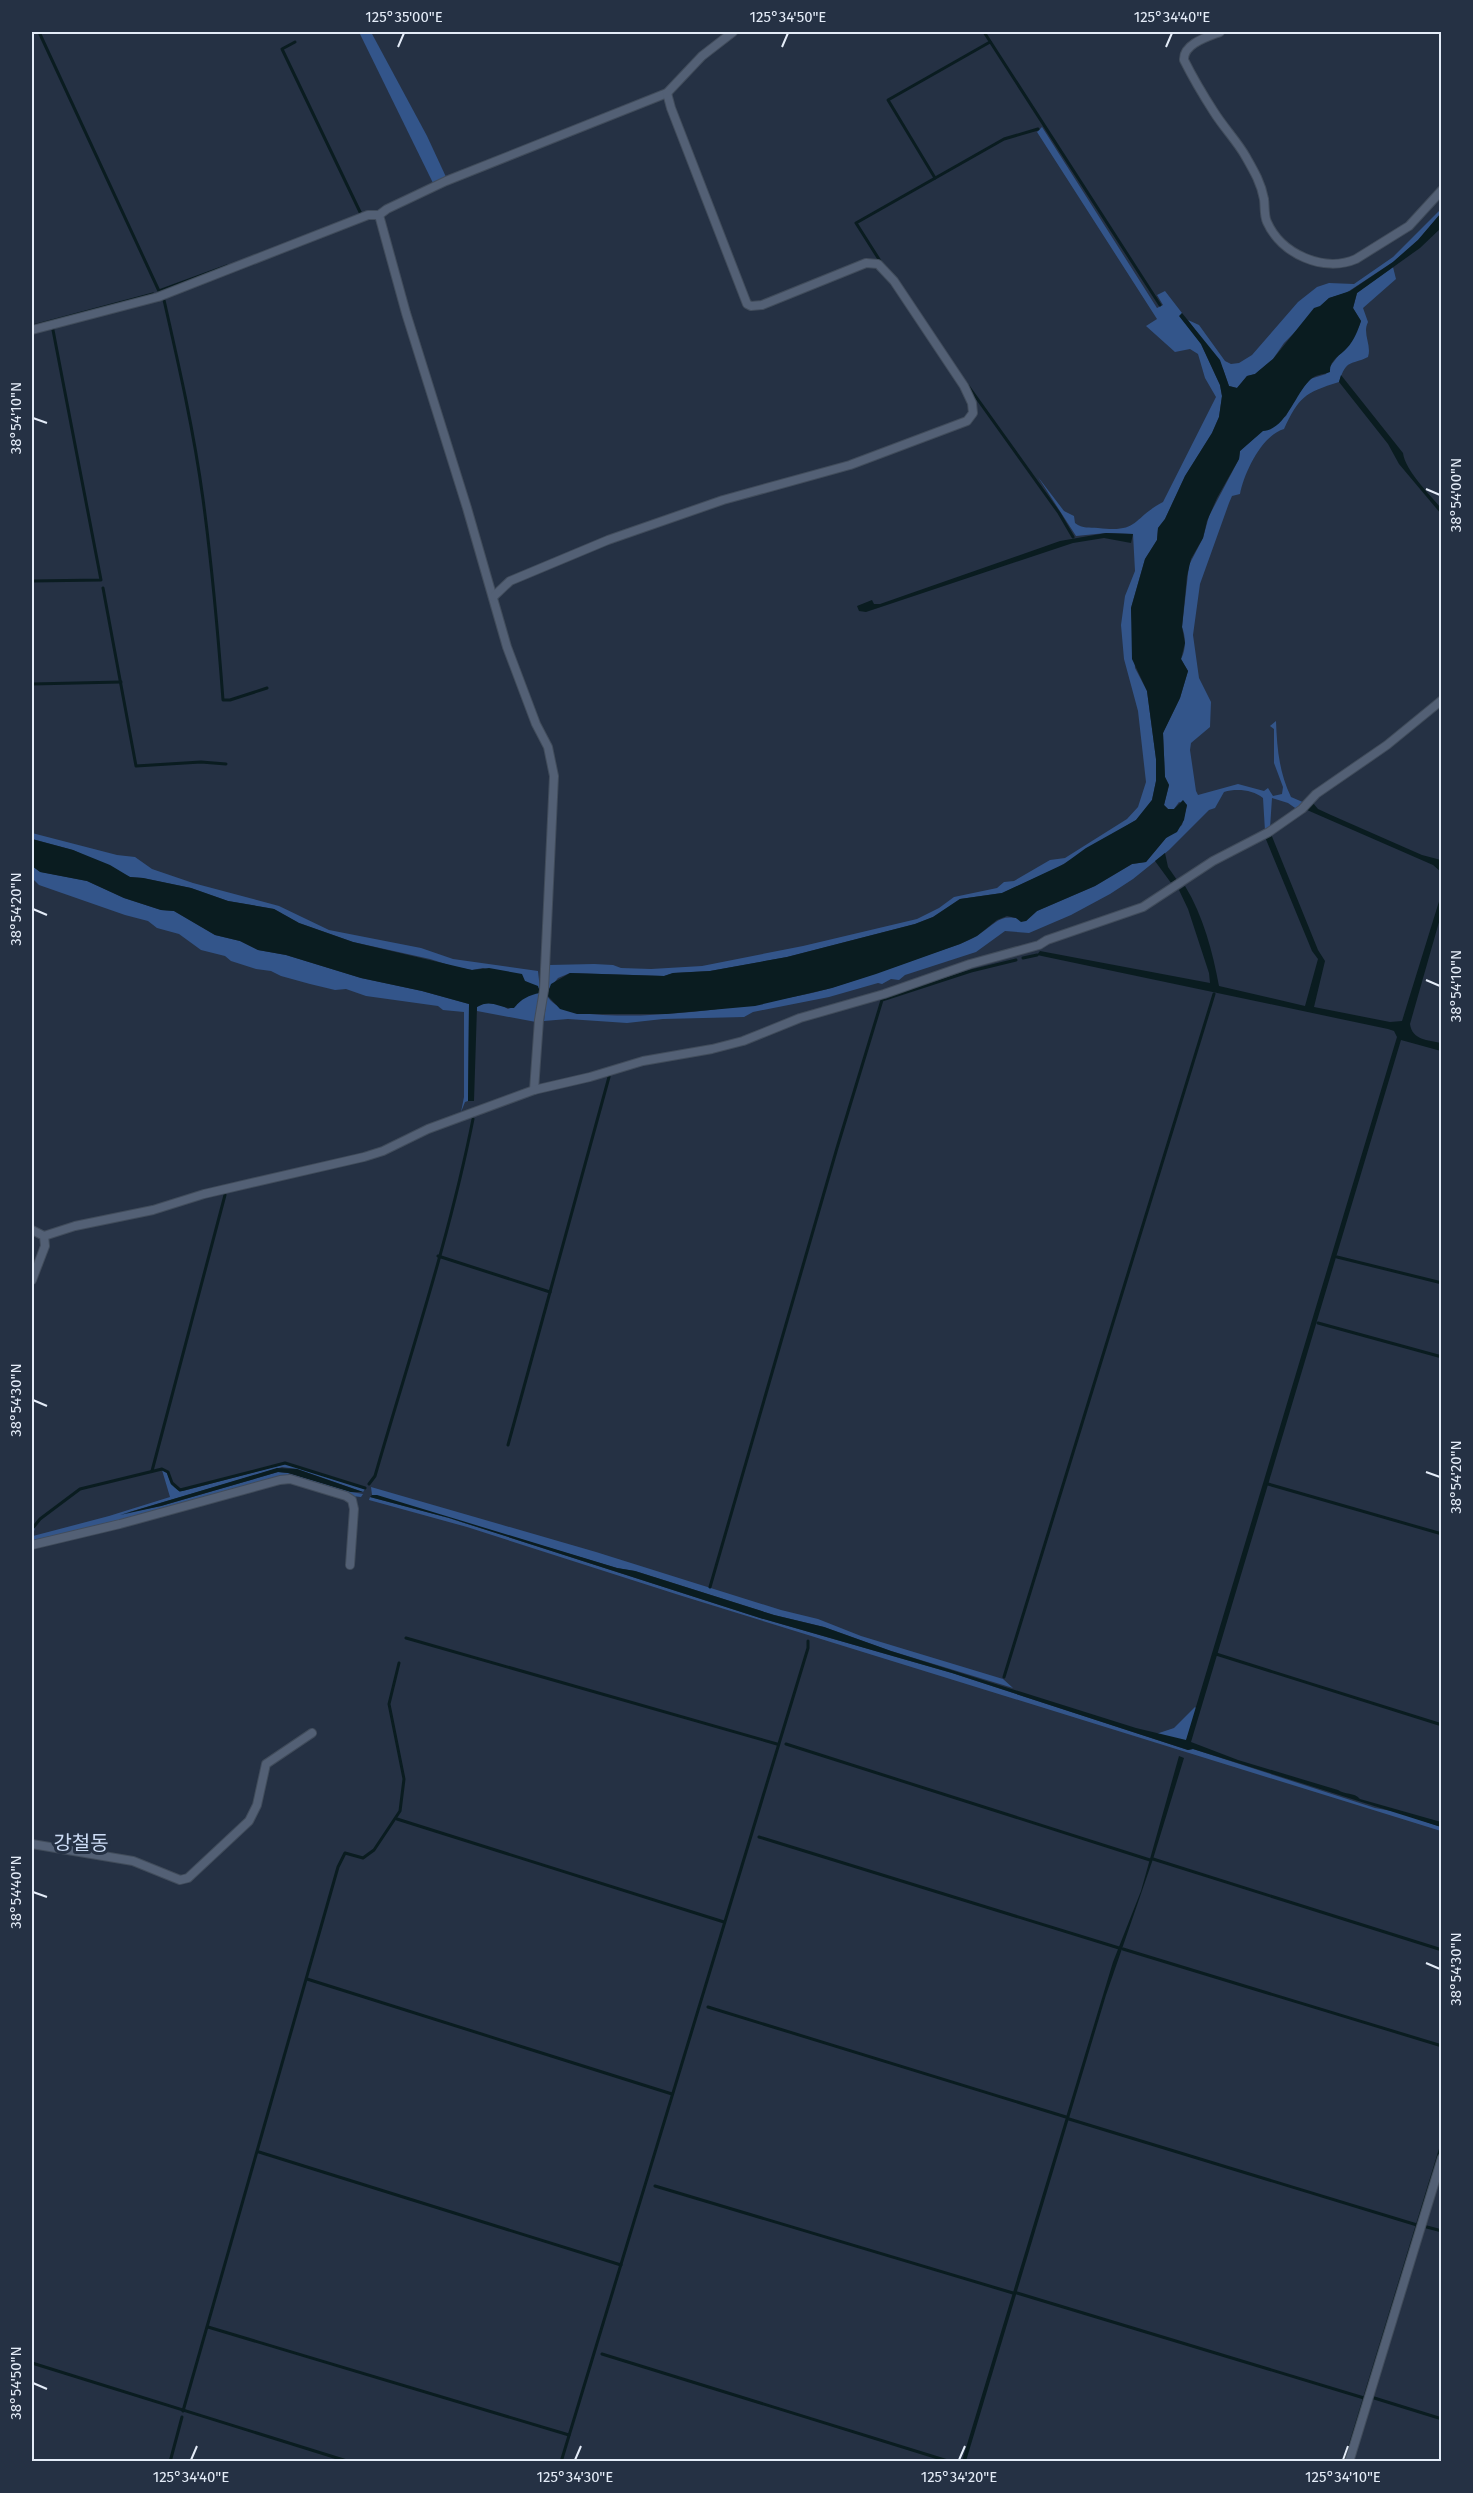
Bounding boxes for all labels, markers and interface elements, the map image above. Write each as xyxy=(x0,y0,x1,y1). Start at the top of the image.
text: 125°35'00"E xyxy=(365,8,443,26)
text: 125°34'50"E xyxy=(750,8,826,26)
text: 125°34'40"E xyxy=(1134,8,1210,26)
text: 38°54'10"N xyxy=(7,382,25,454)
text: 38°54'00"N xyxy=(1447,458,1465,532)
text: 38°54'20"N xyxy=(7,872,25,946)
text: 38°54'10"N xyxy=(1447,950,1465,1022)
text: 38°54'30"N xyxy=(7,1363,25,1437)
text: 38°54'20"N xyxy=(1447,1440,1465,1514)
district label: 강철동 xyxy=(53,1831,109,1855)
text: 38°54'40"N xyxy=(7,1855,25,1929)
text: 38°54'30"N xyxy=(1447,1932,1465,2006)
text: 38°54'50"N xyxy=(7,2346,25,2420)
text: 125°34'40"E xyxy=(153,2468,229,2486)
text: 125°34'30"E xyxy=(537,2468,613,2486)
text: 125°34'20"E xyxy=(921,2468,997,2486)
text: 125°34'10"E xyxy=(1305,2468,1381,2486)

